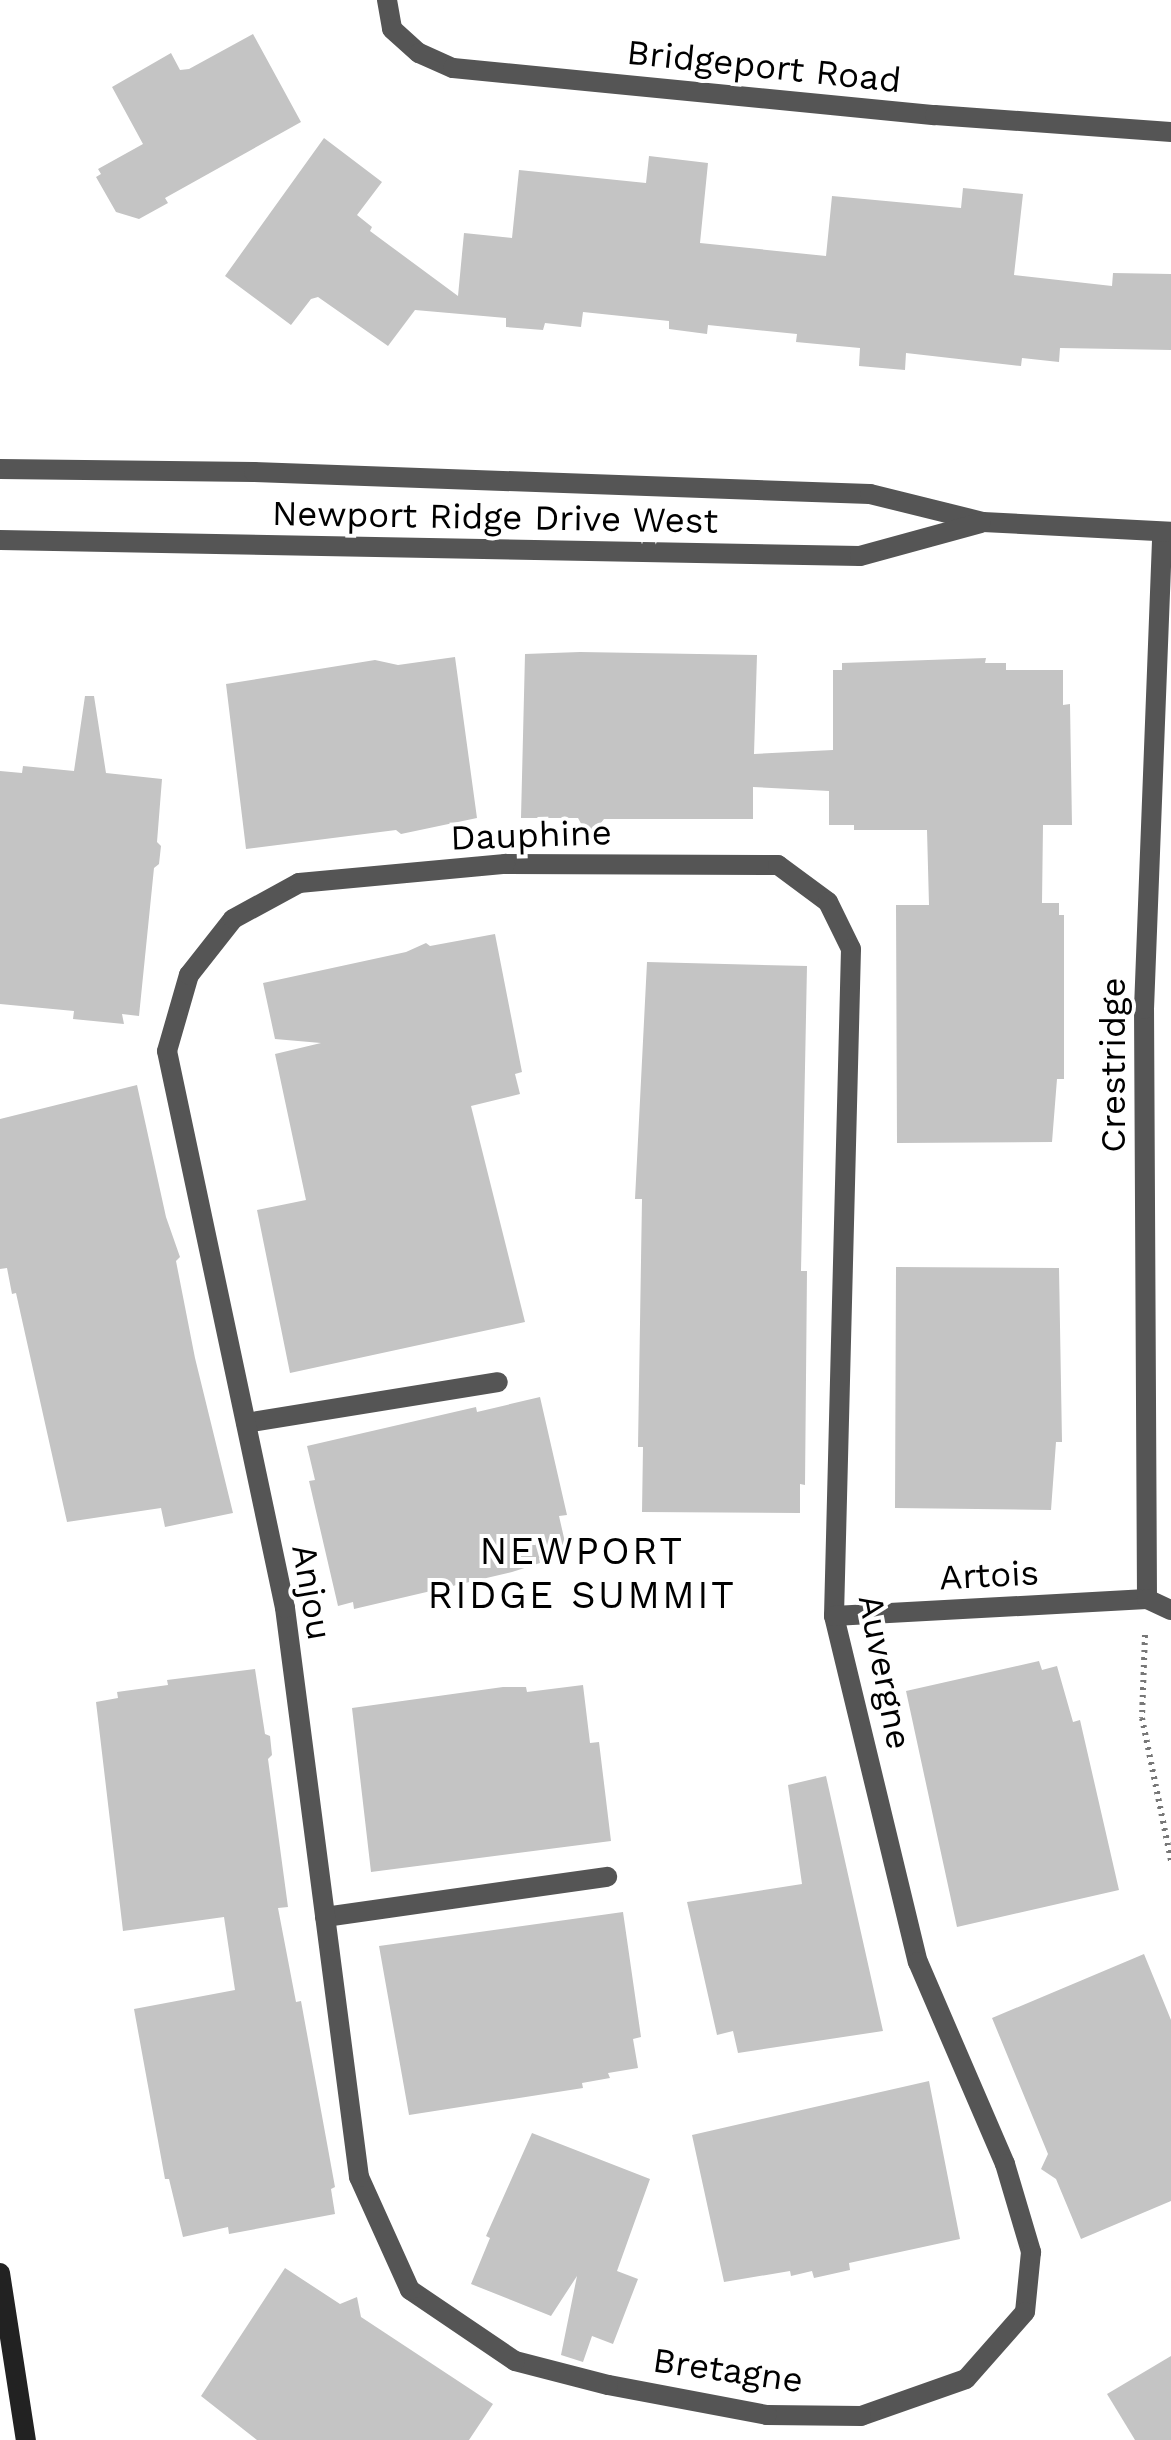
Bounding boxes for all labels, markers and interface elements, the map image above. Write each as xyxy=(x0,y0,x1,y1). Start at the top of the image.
street label: Bridgeport Road xyxy=(625,31,903,101)
street label: Newport Ridge Drive West xyxy=(271,492,719,542)
street label: Dauphine xyxy=(450,811,612,859)
street label: Crestridge xyxy=(1092,977,1134,1153)
district label: NEWPORT RIDGE SUMMIT xyxy=(428,1529,736,1618)
street label: Anjou xyxy=(283,1541,341,1643)
street label: Artois xyxy=(938,1551,1040,1599)
street label: Auvergne xyxy=(849,1591,921,1753)
street label: Bretagne xyxy=(650,2339,806,2401)

